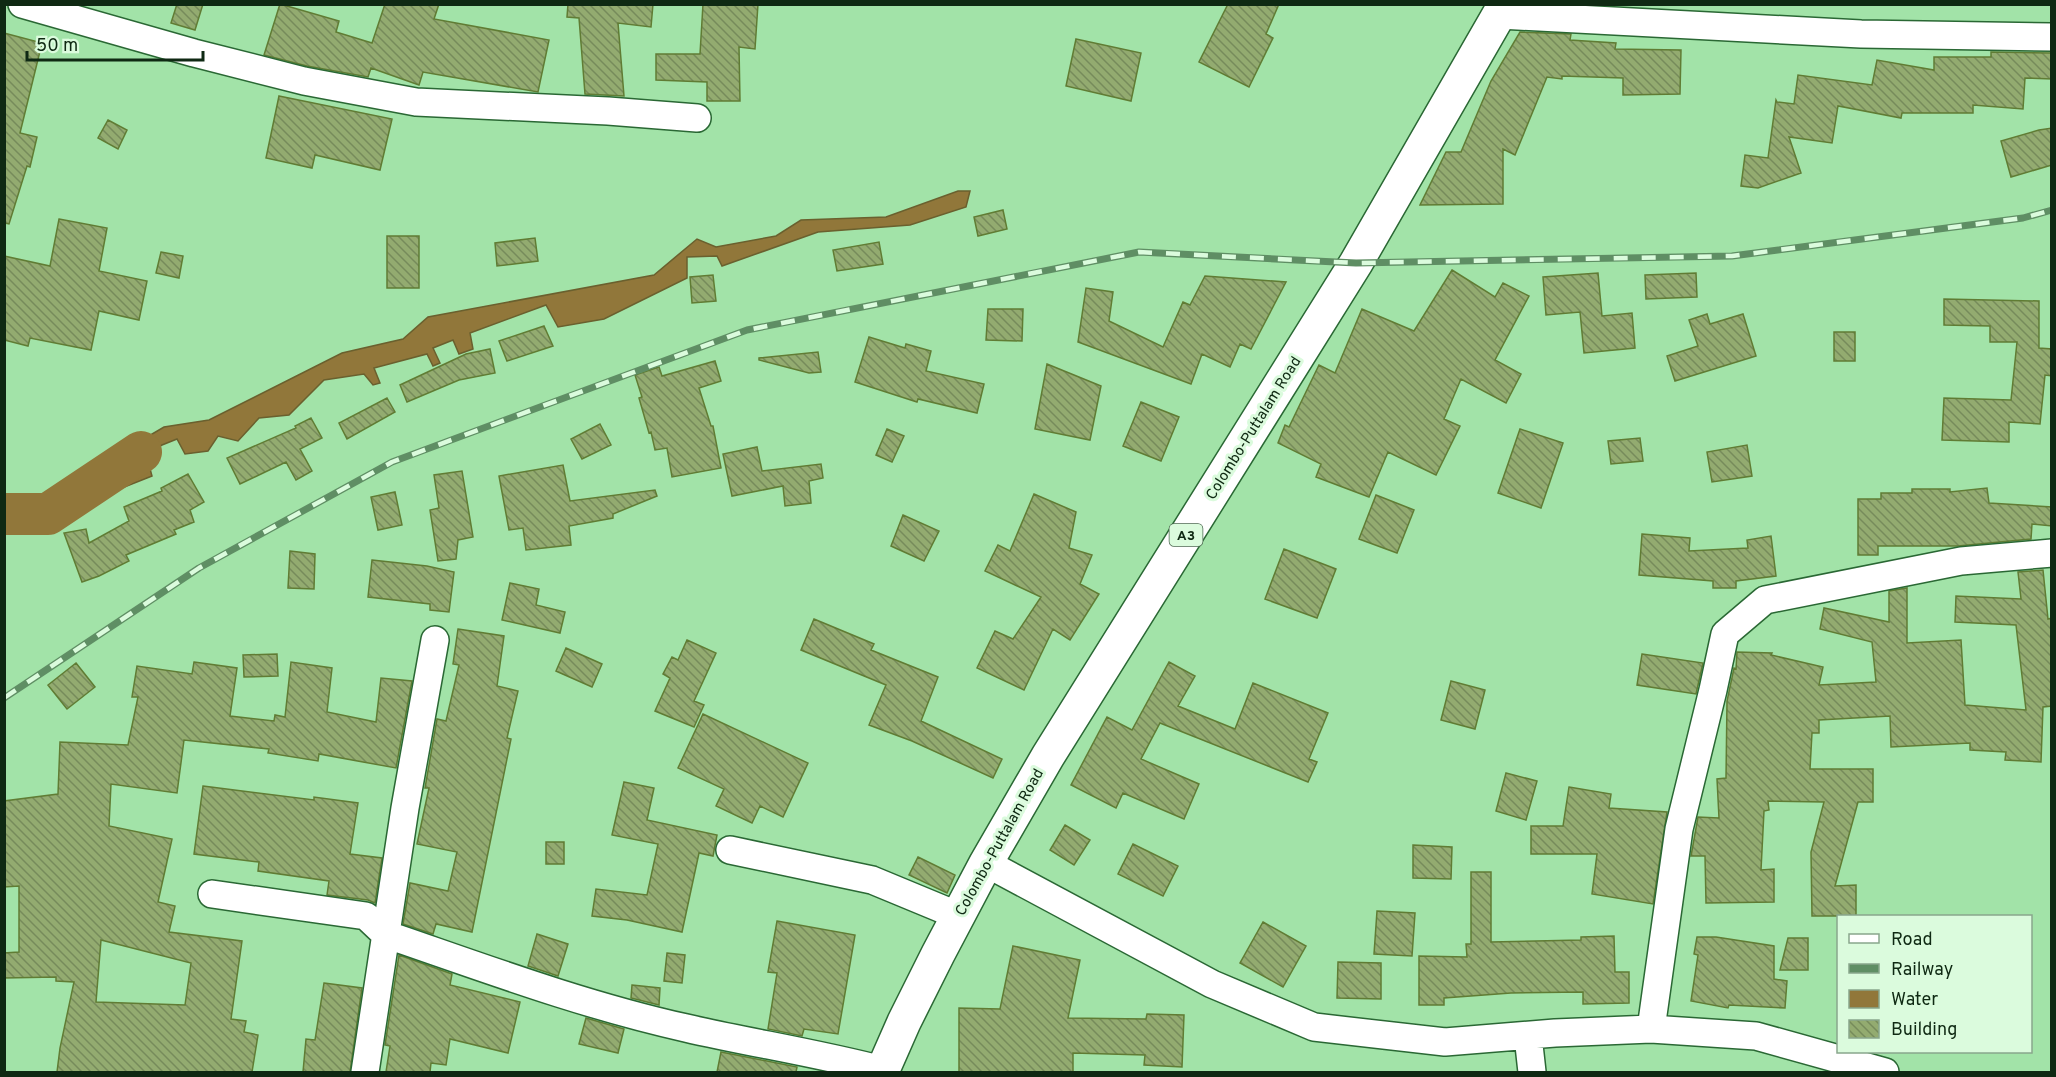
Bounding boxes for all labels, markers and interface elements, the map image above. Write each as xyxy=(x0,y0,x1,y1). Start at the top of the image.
scale bar xyxy=(27,24,202,62)
text: 50 m xyxy=(36,35,78,58)
street label: Colombo-Puttalam Road xyxy=(1202,354,1306,504)
road number: A3 xyxy=(1170,524,1202,546)
street label: Colombo-Puttalam Road xyxy=(952,766,1049,920)
legend xyxy=(1837,915,2032,1053)
text: Road xyxy=(1891,929,1933,952)
text: Railway xyxy=(1891,959,1953,982)
text: Water xyxy=(1891,989,1938,1012)
text: Building xyxy=(1891,1019,1957,1042)

